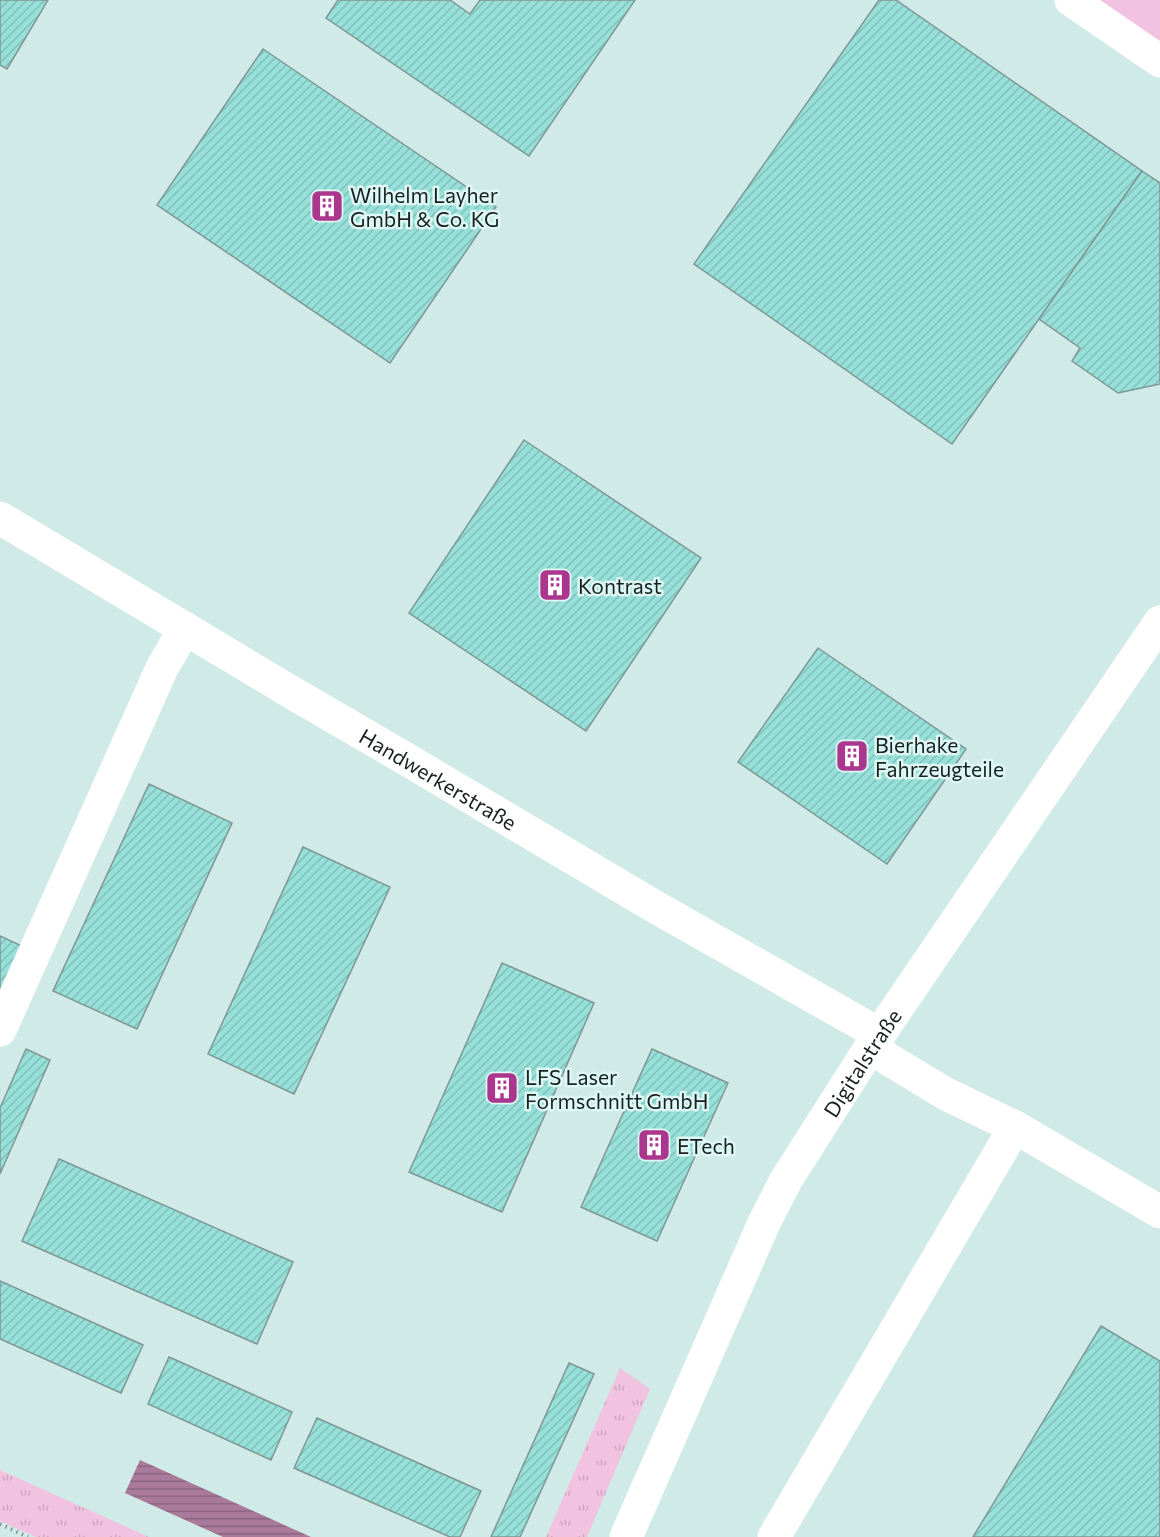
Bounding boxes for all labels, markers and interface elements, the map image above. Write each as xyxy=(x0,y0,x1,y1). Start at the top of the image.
place label: Wilhelm Layher GmbH & Co. KG xyxy=(350,182,500,231)
building icon: Wilhelm Layher GmbH & Co. KG xyxy=(309,188,345,224)
building icon: Kontrast xyxy=(537,567,573,603)
place label: Kontrast xyxy=(578,573,662,598)
street label: Handwerkerstraße xyxy=(356,722,521,834)
place label: Bierhake Fahrzeugteile xyxy=(875,732,1004,781)
building icon: Bierhake Fahrzeugteile xyxy=(834,738,870,774)
street label: Digitalstraße xyxy=(817,1004,906,1121)
place label: LFS Laser Formschnitt GmbH xyxy=(525,1064,708,1113)
building icon: LFS Laser Formschnitt GmbH xyxy=(484,1070,520,1106)
building icon: ETech xyxy=(636,1127,672,1163)
place label: ETech xyxy=(677,1133,735,1158)

